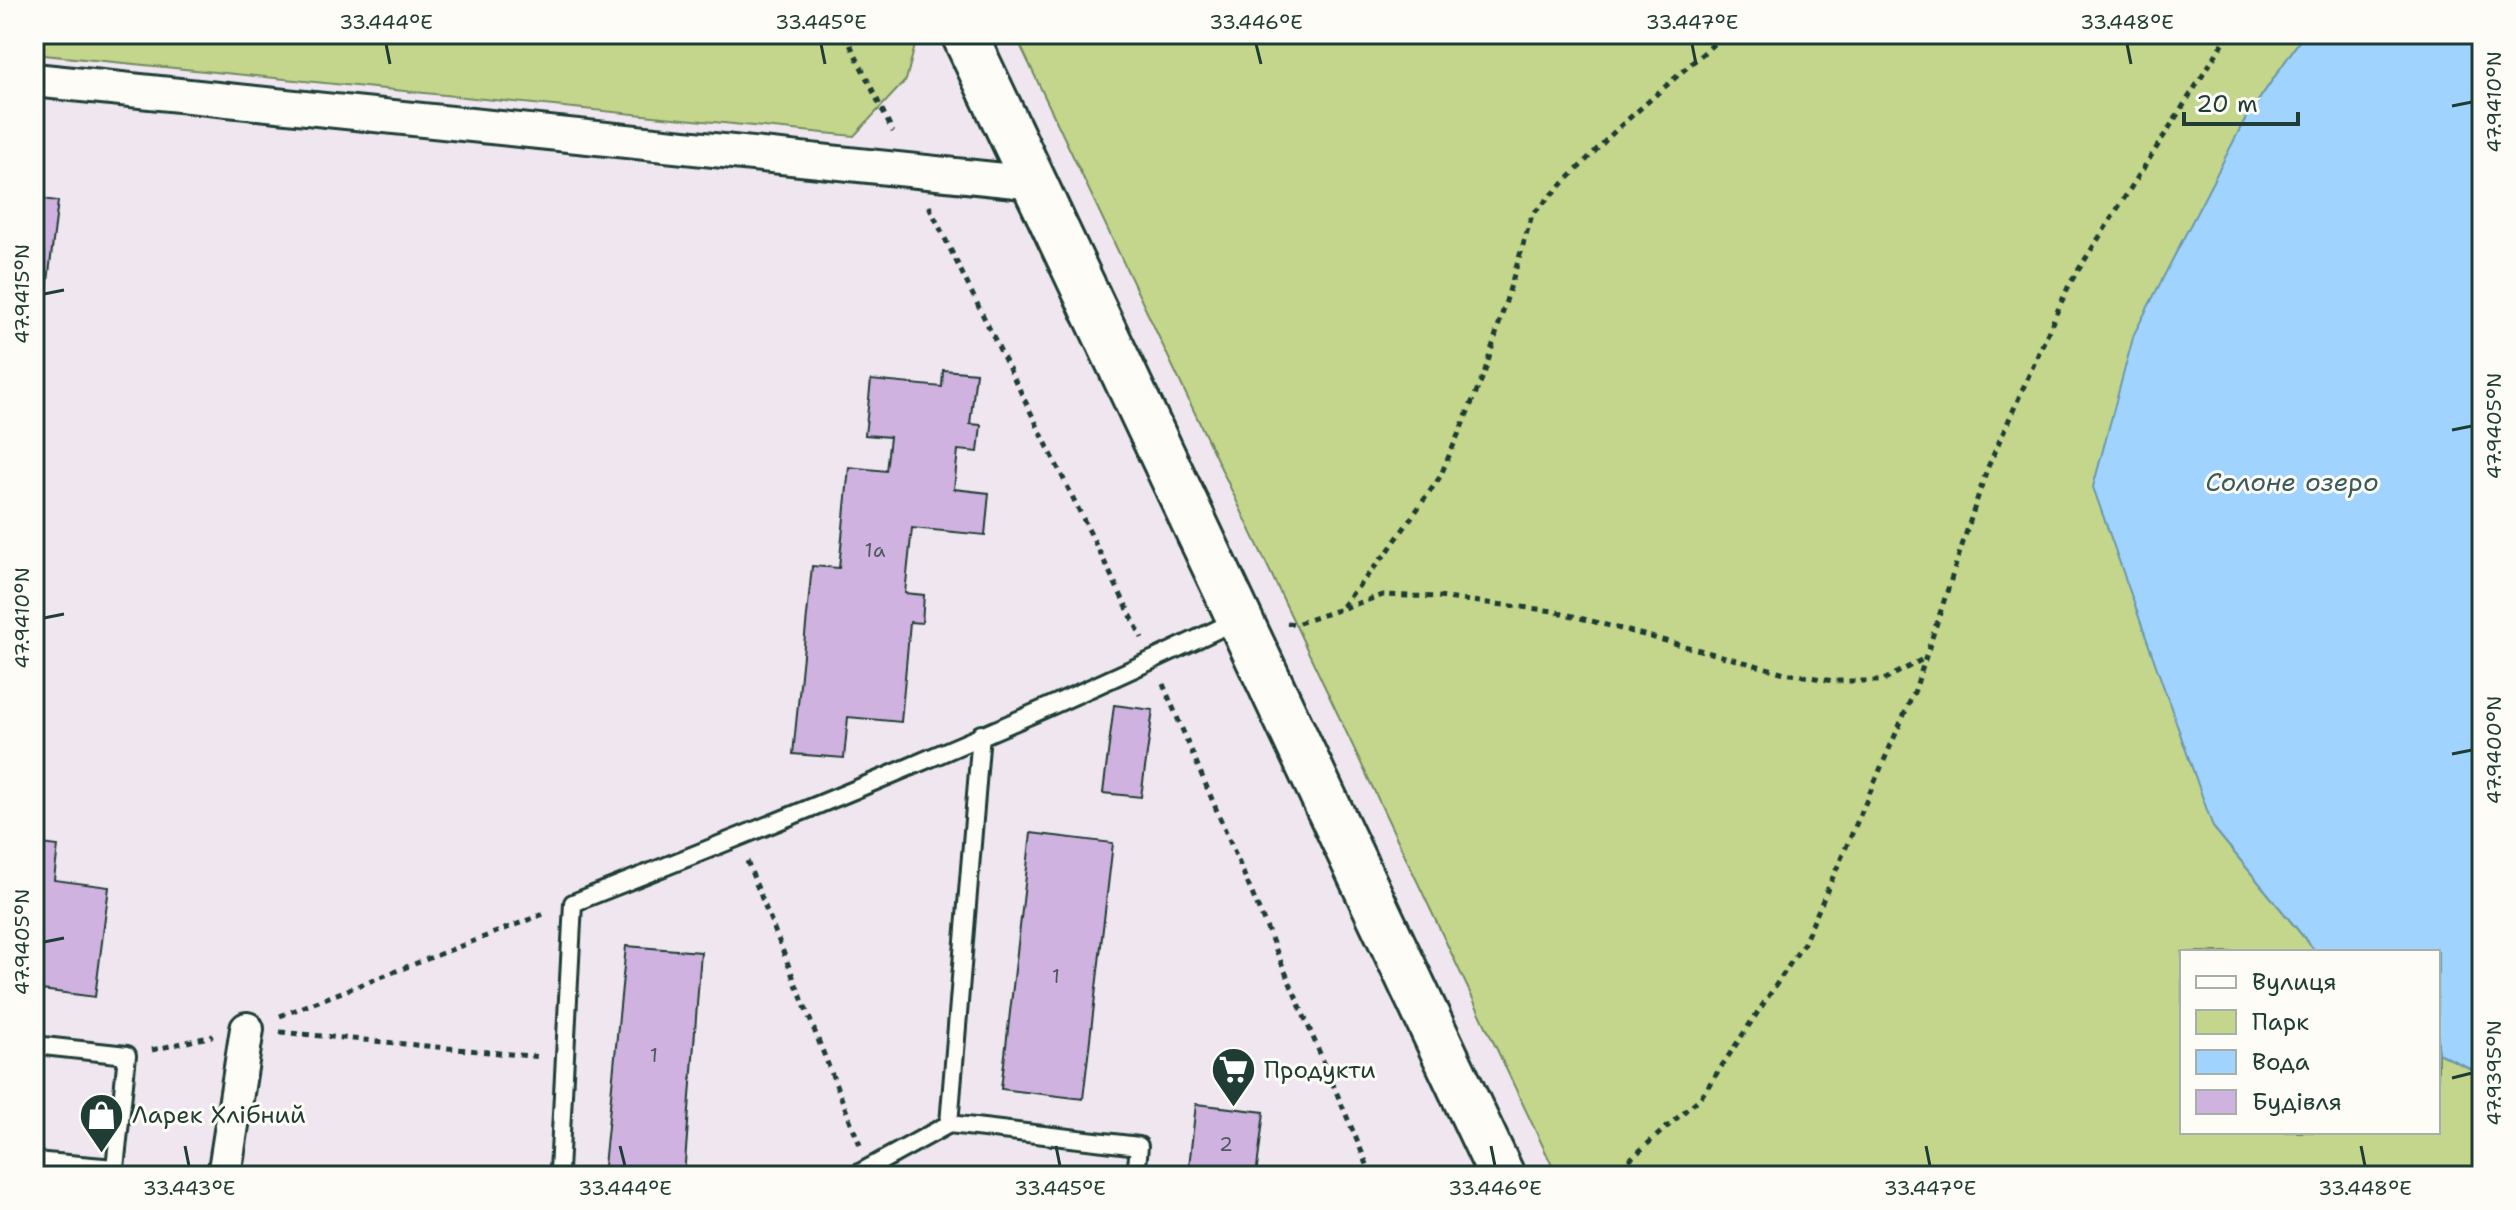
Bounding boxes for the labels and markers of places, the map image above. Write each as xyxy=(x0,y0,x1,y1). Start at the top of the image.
supermarket icon: Продукти xyxy=(1209,1046,1257,1109)
place label: Продукти xyxy=(1264,1054,1376,1086)
shop icon: Ларек Хлібний xyxy=(77,1091,125,1154)
place label: Ларек Хлібний xyxy=(132,1099,306,1131)

